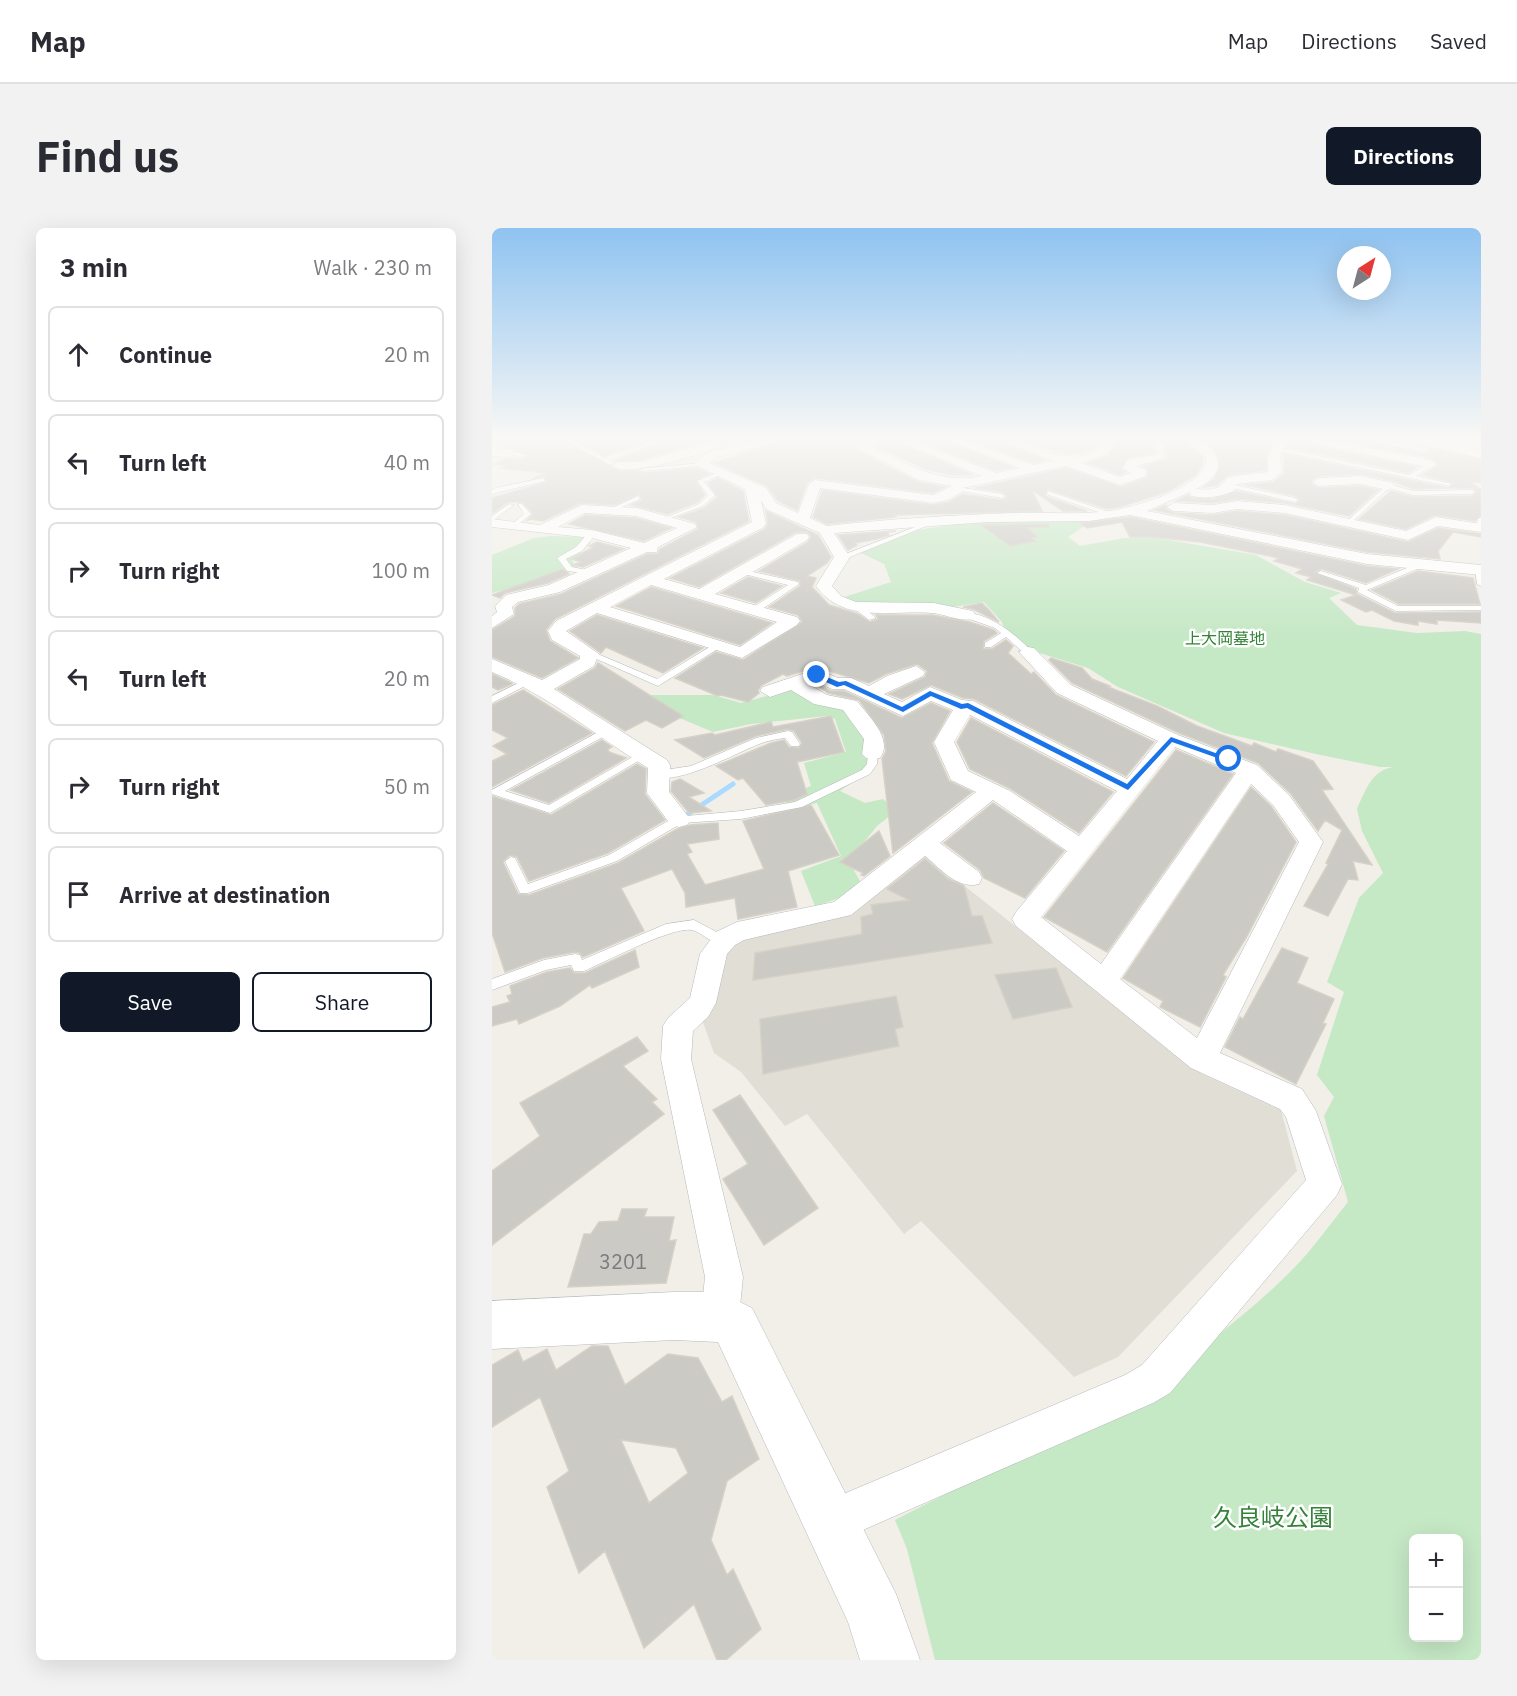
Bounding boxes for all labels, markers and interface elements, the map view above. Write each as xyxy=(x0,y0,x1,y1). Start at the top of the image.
text: Map xyxy=(30,23,86,60)
text: Map xyxy=(1228,27,1268,55)
text: Directions xyxy=(1301,27,1397,55)
text: Saved xyxy=(1430,27,1487,55)
button: Directions xyxy=(1326,127,1481,185)
text: Find us xyxy=(36,129,179,184)
north arrow xyxy=(1337,246,1391,300)
text: 3 min xyxy=(60,250,128,284)
text: Walk · 230 m xyxy=(314,254,432,281)
icon: ahead xyxy=(62,338,95,371)
text: Continue xyxy=(119,340,212,369)
text: 20 m xyxy=(384,341,430,368)
icon: left xyxy=(62,446,95,479)
text: Turn left xyxy=(119,448,207,477)
text: 40 m xyxy=(384,449,430,476)
icon: right xyxy=(62,554,95,587)
text: Turn right xyxy=(119,556,220,585)
text: 100 m xyxy=(372,557,430,584)
park label: 上大岡墓地 xyxy=(1185,628,1265,648)
route end xyxy=(803,661,829,687)
icon: left xyxy=(62,662,95,695)
text: Turn left xyxy=(119,664,207,693)
text: 20 m xyxy=(384,665,430,692)
route start xyxy=(1215,745,1241,771)
icon: right xyxy=(62,770,95,803)
text: Turn right xyxy=(119,772,220,801)
text: 50 m xyxy=(384,773,430,800)
icon: arrive xyxy=(62,878,95,911)
text: Arrive at destination xyxy=(119,880,330,909)
button: Save xyxy=(60,972,240,1032)
button: Share xyxy=(252,972,432,1032)
house number: 3201 xyxy=(599,1248,647,1275)
park label: 久良岐公園 xyxy=(1213,1501,1333,1533)
map controls xyxy=(1409,1534,1463,1642)
button: + xyxy=(1409,1534,1463,1588)
button: − xyxy=(1409,1588,1463,1642)

